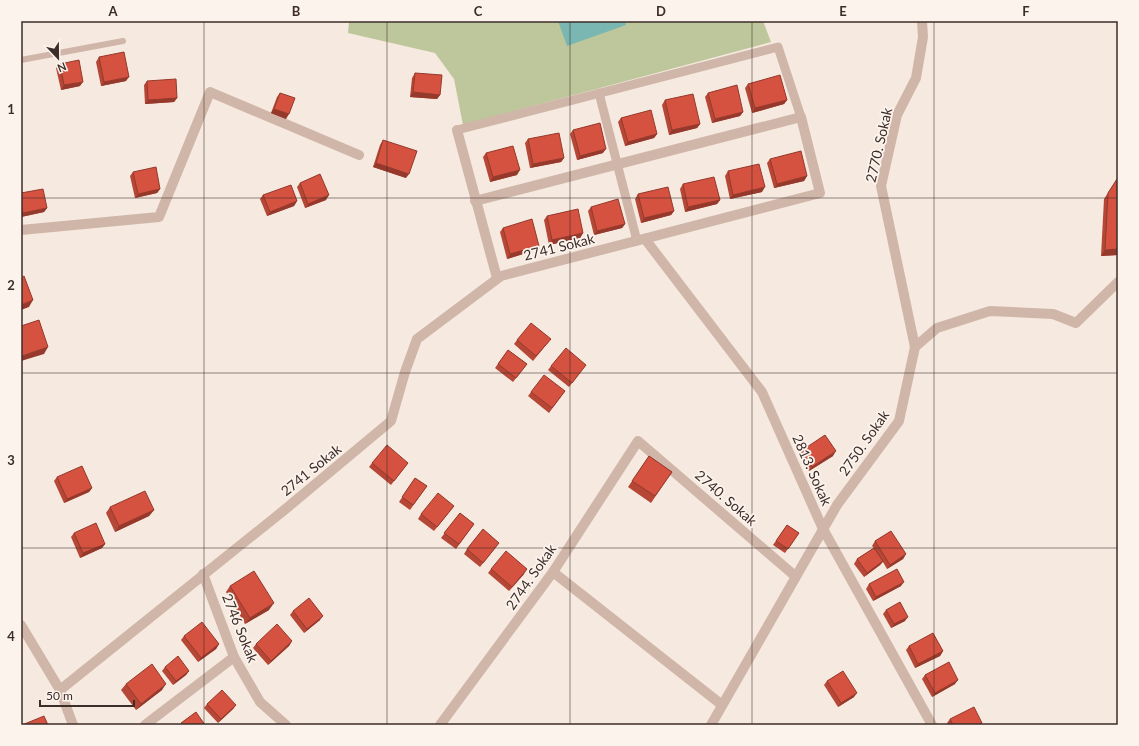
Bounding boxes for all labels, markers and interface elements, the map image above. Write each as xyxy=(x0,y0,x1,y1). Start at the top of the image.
text: A xyxy=(107,3,118,19)
text: B xyxy=(292,3,301,19)
text: C xyxy=(474,3,483,19)
text: D xyxy=(656,3,666,19)
text: E xyxy=(839,3,847,19)
text: F xyxy=(1022,3,1030,19)
north arrow xyxy=(38,38,78,78)
text: N xyxy=(56,60,68,75)
text: 1 xyxy=(7,101,15,117)
street label: 2770. Sokak xyxy=(862,105,896,184)
street label: 2741 Sokak xyxy=(522,229,597,264)
text: 2 xyxy=(7,277,15,293)
street label: 2750. Sokak xyxy=(835,406,893,479)
street label: 2813. Sokak xyxy=(789,432,836,509)
street label: 2741 Sokak xyxy=(277,440,345,499)
text: 3 xyxy=(7,452,15,468)
street label: 2740. Sokak xyxy=(692,466,761,530)
street label: 2744. Sokak xyxy=(502,540,560,613)
street label: 2746 Sokak xyxy=(219,591,262,666)
text: 4 xyxy=(7,628,15,644)
scale bar xyxy=(40,682,134,708)
text: 50 m xyxy=(46,688,73,703)

